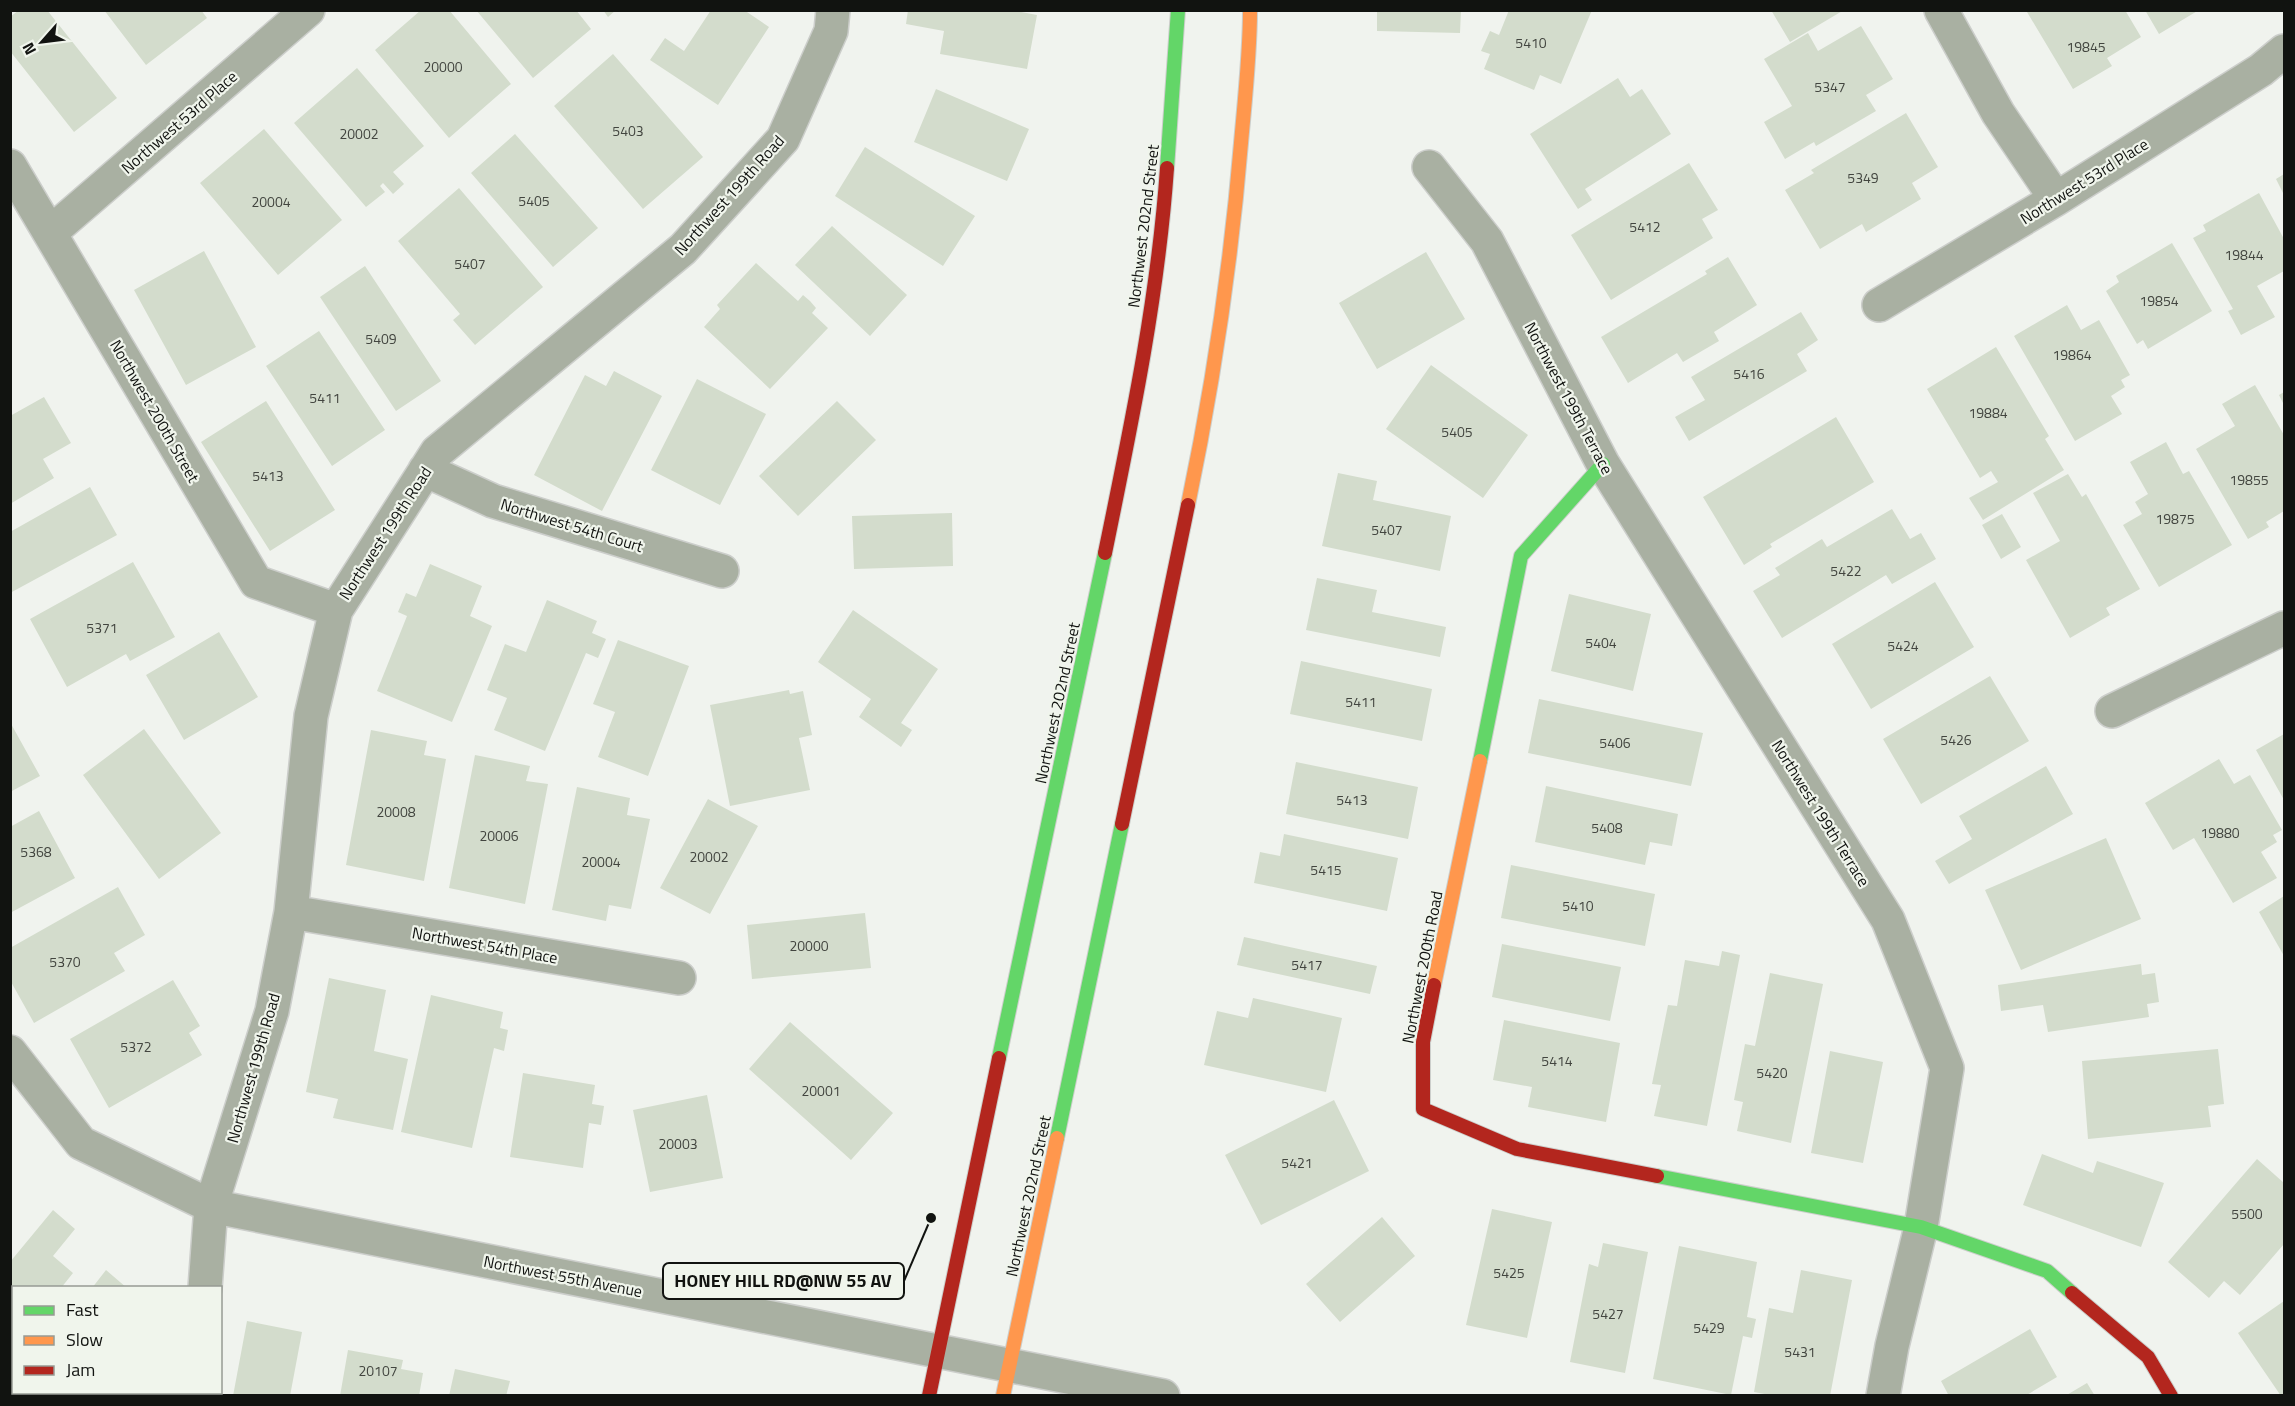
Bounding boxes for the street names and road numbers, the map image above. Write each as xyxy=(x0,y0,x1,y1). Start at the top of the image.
street label: Northwest 53rd Place xyxy=(116,65,242,179)
street label: Northwest 199th Road xyxy=(668,129,790,261)
street label: Northwest 53rd Place xyxy=(2015,132,2153,230)
street label: Northwest 202nd Street xyxy=(1121,143,1165,309)
street label: Northwest 199th Terrace xyxy=(1519,318,1619,478)
street label: Northwest 200th Street xyxy=(104,335,206,487)
street label: Northwest 199th Road xyxy=(333,462,437,604)
street label: Northwest 54th Court xyxy=(498,492,647,558)
street label: Northwest 202nd Street xyxy=(1028,620,1086,786)
street label: Northwest 199th Terrace xyxy=(1766,735,1876,891)
street label: Northwest 200th Road xyxy=(1395,889,1449,1045)
street label: Northwest 54th Place xyxy=(410,920,560,970)
street label: Northwest 199th Road xyxy=(220,990,286,1146)
street label: Northwest 202nd Street xyxy=(999,1113,1057,1279)
street label: Northwest 55th Avenue xyxy=(482,1249,644,1303)

